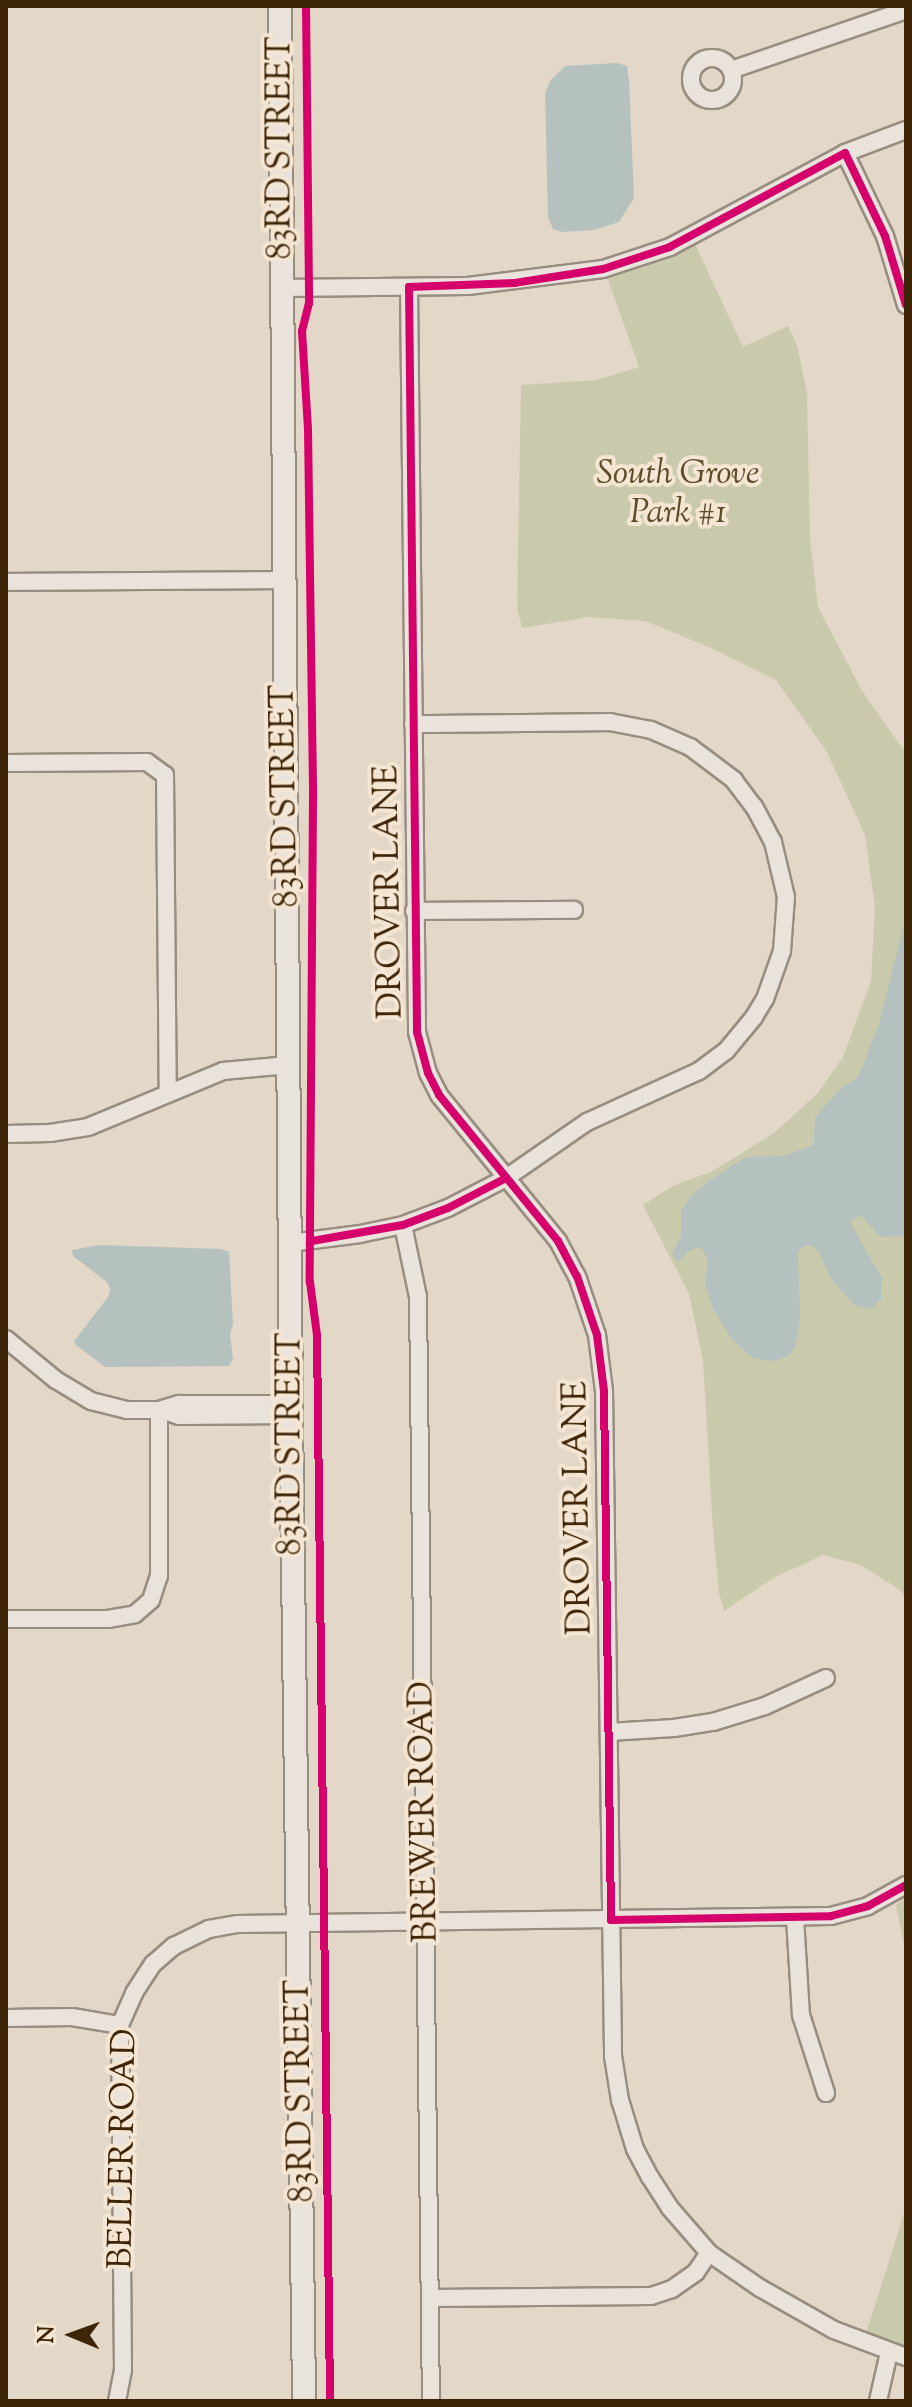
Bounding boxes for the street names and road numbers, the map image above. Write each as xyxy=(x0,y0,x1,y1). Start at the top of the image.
street label: 83RD STREET xyxy=(261,37,301,259)
street label: 83RD STREET xyxy=(264,684,308,908)
street label: DROVER LANE xyxy=(367,765,413,1019)
street label: 83RD STREET xyxy=(271,1333,311,1555)
street label: DROVER LANE xyxy=(556,1381,602,1635)
street label: BREWER ROAD xyxy=(402,1681,448,1943)
street label: 83RD STREET xyxy=(279,1979,323,2203)
street label: BELLER ROAD xyxy=(102,2028,146,2270)

